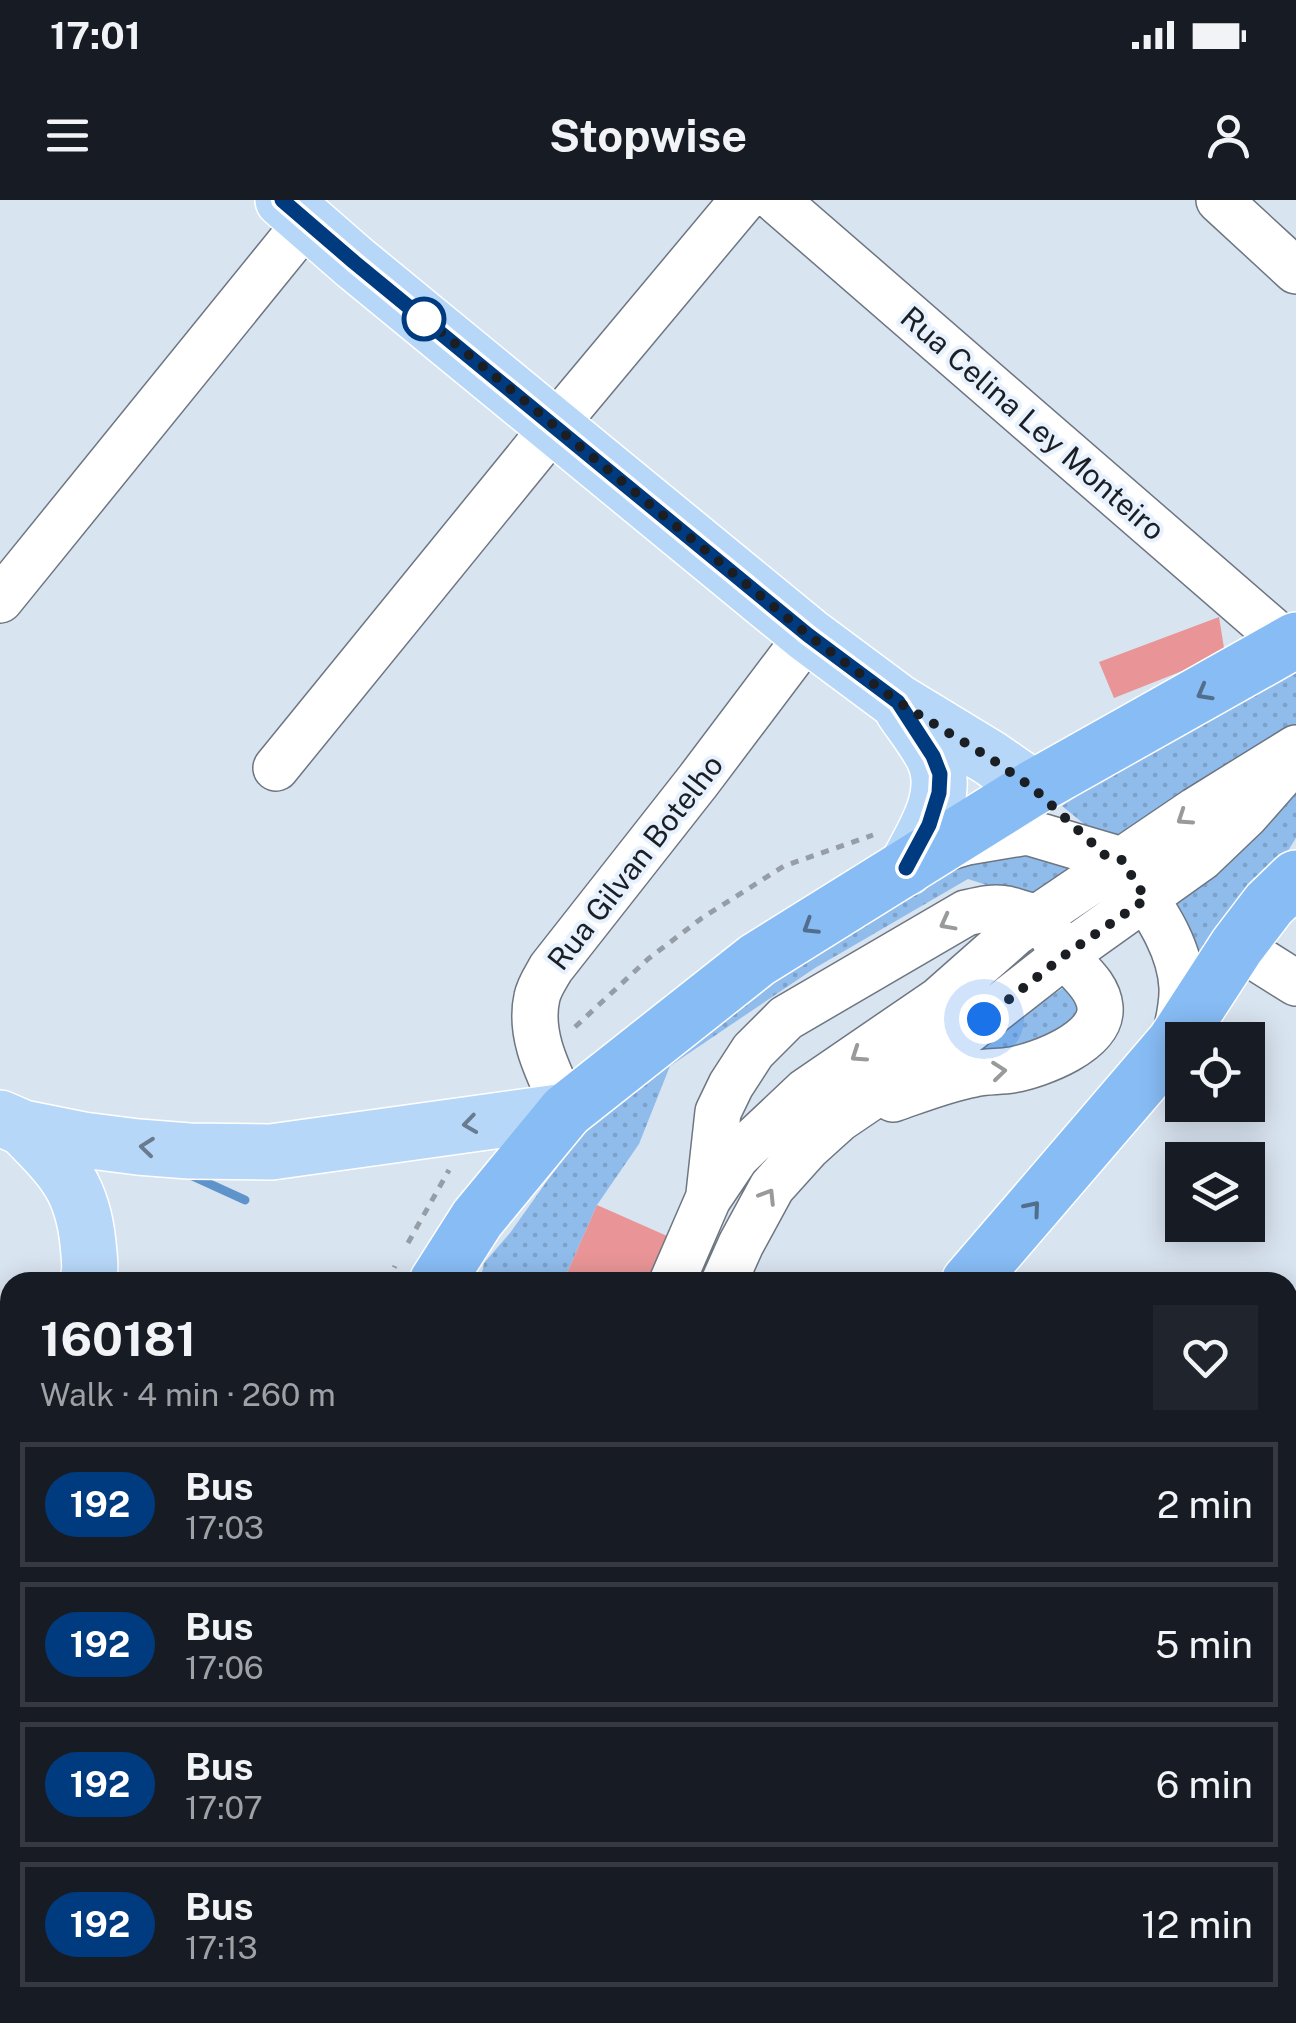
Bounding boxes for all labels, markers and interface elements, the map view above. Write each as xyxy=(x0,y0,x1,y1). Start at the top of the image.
text: 17:01 xyxy=(50,13,141,58)
icon: menu xyxy=(40,108,95,163)
icon: person xyxy=(1201,108,1256,163)
text: Stopwise xyxy=(549,109,747,162)
unlabelled marker xyxy=(403,298,445,340)
street label: Rua Celina Ley Monteiro xyxy=(894,299,1172,547)
one-way arrow xyxy=(1197,680,1215,700)
street label: Rua Gilvan Botelho xyxy=(540,747,730,977)
one-way arrow xyxy=(1176,806,1194,825)
one-way arrow xyxy=(939,911,957,930)
one-way arrow xyxy=(803,915,821,934)
your location xyxy=(959,994,1009,1044)
map controls xyxy=(1165,1022,1265,1242)
button: locate xyxy=(1165,1022,1265,1122)
one-way arrow xyxy=(851,1043,870,1061)
one-way arrow xyxy=(991,1061,1007,1082)
one-way arrow xyxy=(461,1112,478,1133)
one-way arrow xyxy=(138,1137,154,1159)
button: layers xyxy=(1165,1142,1265,1242)
one-way arrow xyxy=(756,1189,775,1207)
one-way arrow xyxy=(1021,1202,1039,1220)
button: heart xyxy=(1153,1305,1258,1410)
text: 160181 xyxy=(40,1310,196,1367)
text: Walk · 4 min · 260 m xyxy=(40,1376,336,1413)
text: Bus xyxy=(185,1464,254,1509)
text: 2 min xyxy=(1157,1482,1253,1527)
text: 192 xyxy=(70,1484,130,1525)
text: 17:03 xyxy=(185,1509,264,1546)
text: Bus xyxy=(185,1604,254,1649)
text: 5 min xyxy=(1155,1622,1253,1667)
text: 192 xyxy=(70,1624,130,1665)
text: 17:06 xyxy=(185,1649,264,1686)
text: Bus xyxy=(185,1744,254,1789)
text: 6 min xyxy=(1156,1762,1253,1807)
text: 192 xyxy=(70,1764,130,1805)
text: 17:07 xyxy=(185,1789,263,1826)
text: Bus xyxy=(185,1884,254,1929)
text: 12 min xyxy=(1141,1902,1253,1947)
text: 192 xyxy=(70,1904,130,1945)
text: 17:13 xyxy=(185,1929,258,1966)

